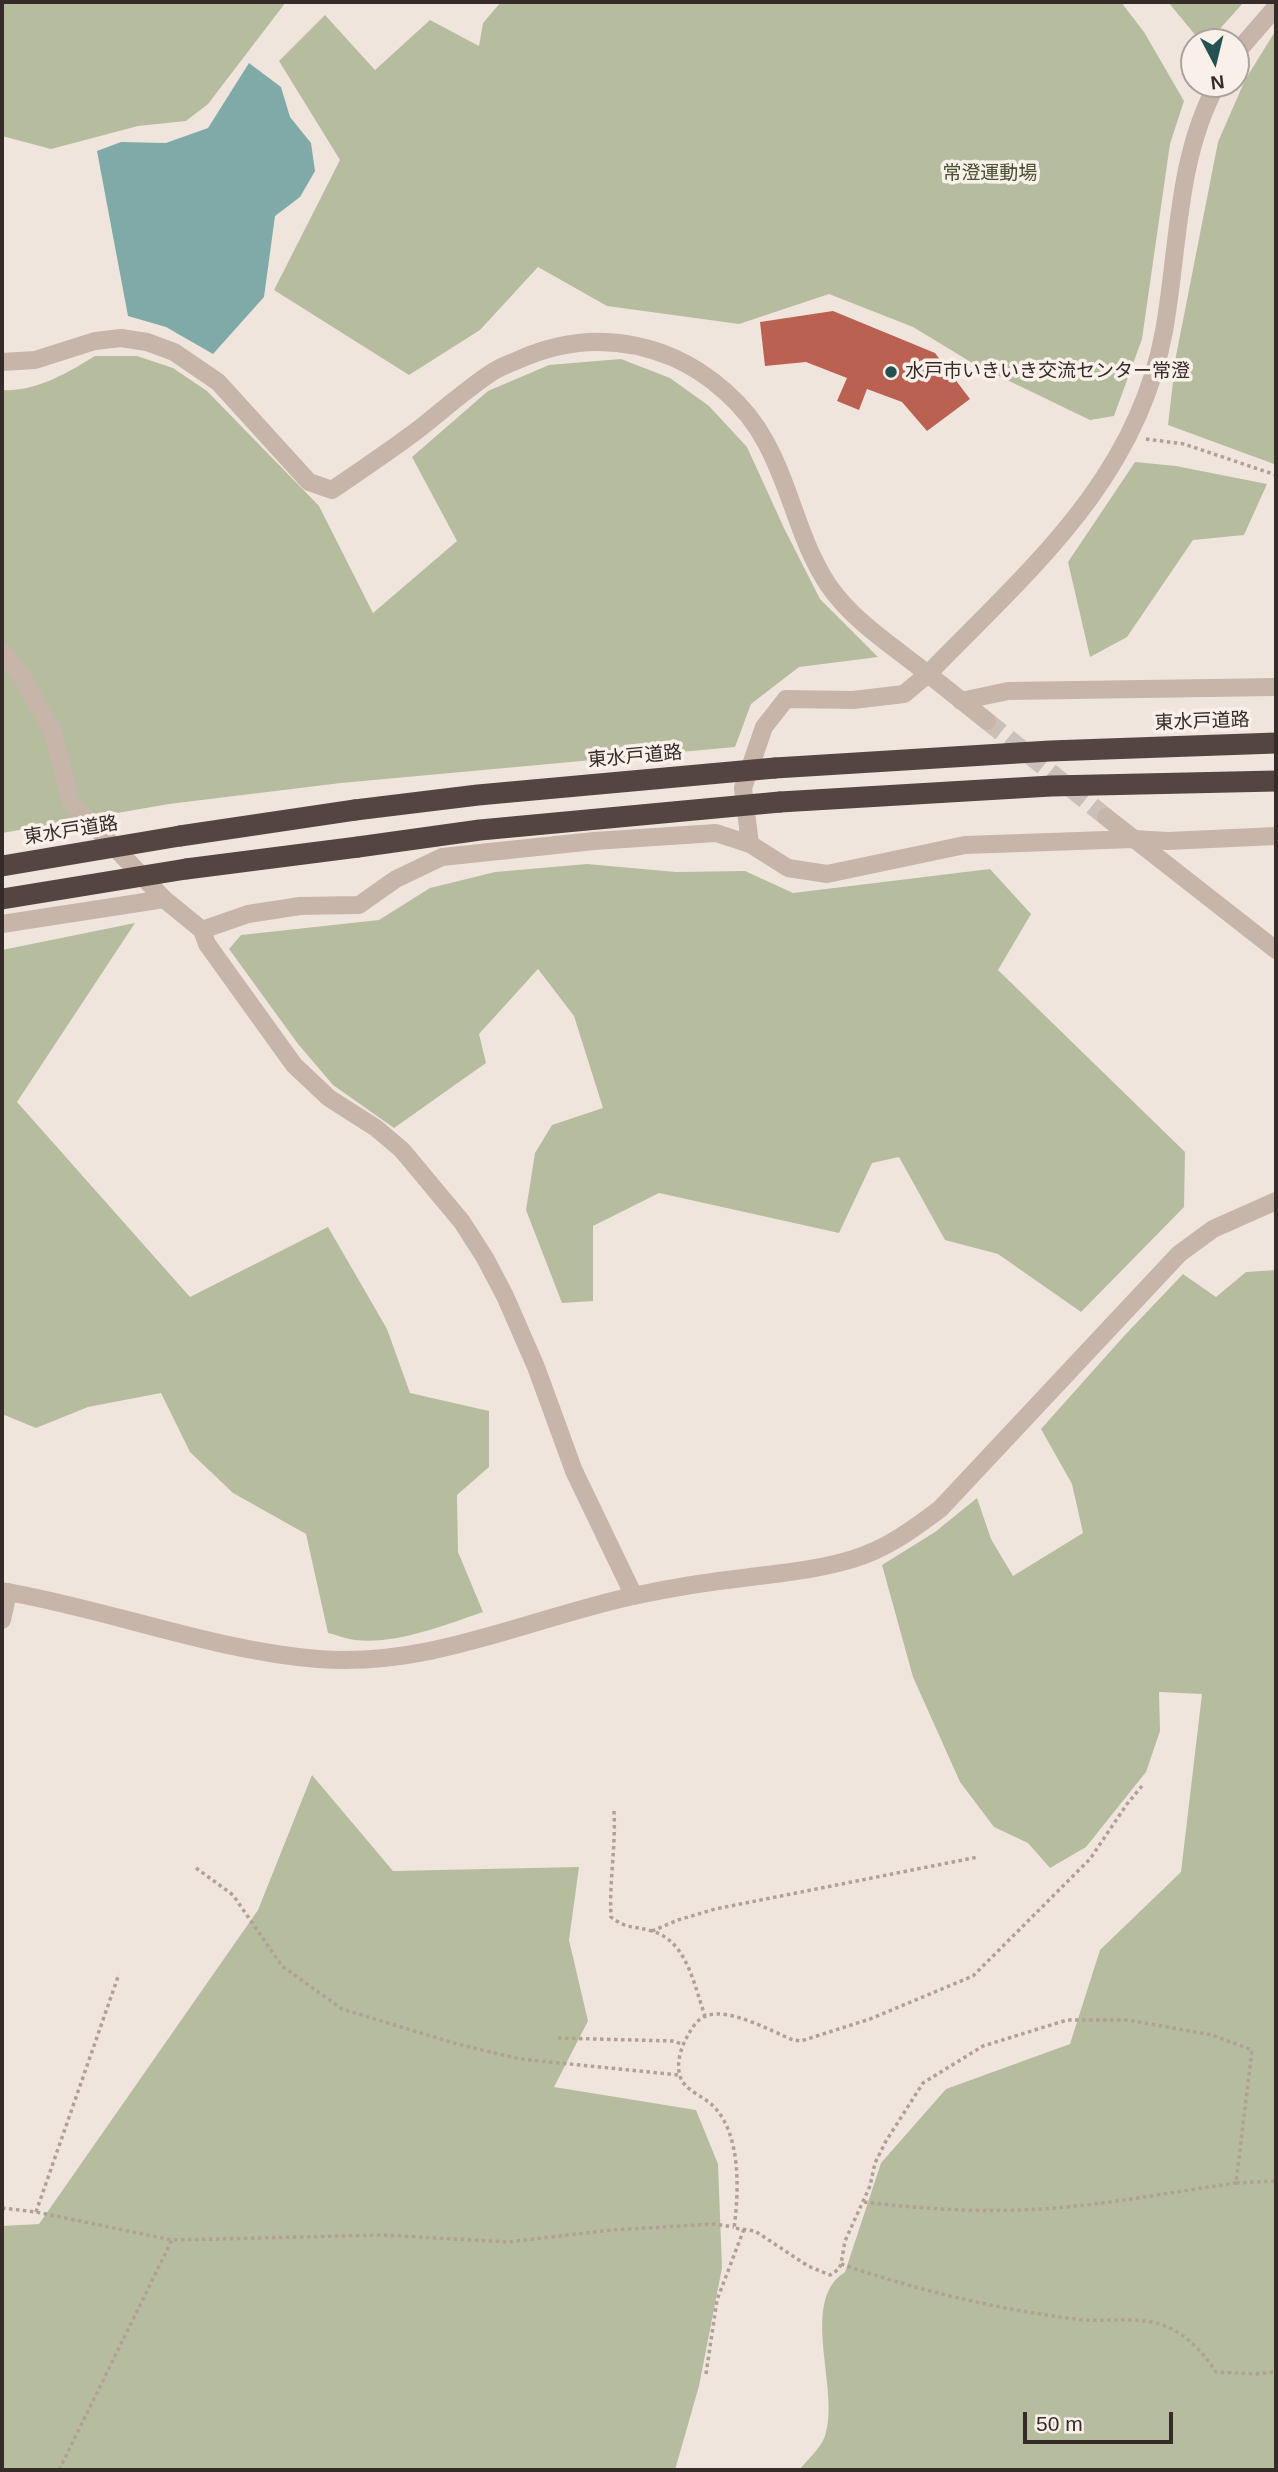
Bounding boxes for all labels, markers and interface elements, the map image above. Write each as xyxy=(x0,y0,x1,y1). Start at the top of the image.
north arrow xyxy=(1180,28,1250,98)
text: N xyxy=(1209,71,1225,94)
park label: 常澄運動場 xyxy=(943,163,1037,185)
place label: 水戸市いきいき交流センター常澄 xyxy=(905,361,1190,383)
marker: 水戸市いきいき交流センター常澄 xyxy=(883,364,899,380)
street label: 東水戸道路 xyxy=(1154,709,1250,735)
street label: 東水戸道路 xyxy=(587,742,683,772)
street label: 東水戸道路 xyxy=(22,812,120,850)
scale bar xyxy=(1026,2398,1176,2442)
text: 50 m xyxy=(1036,2412,1083,2435)

